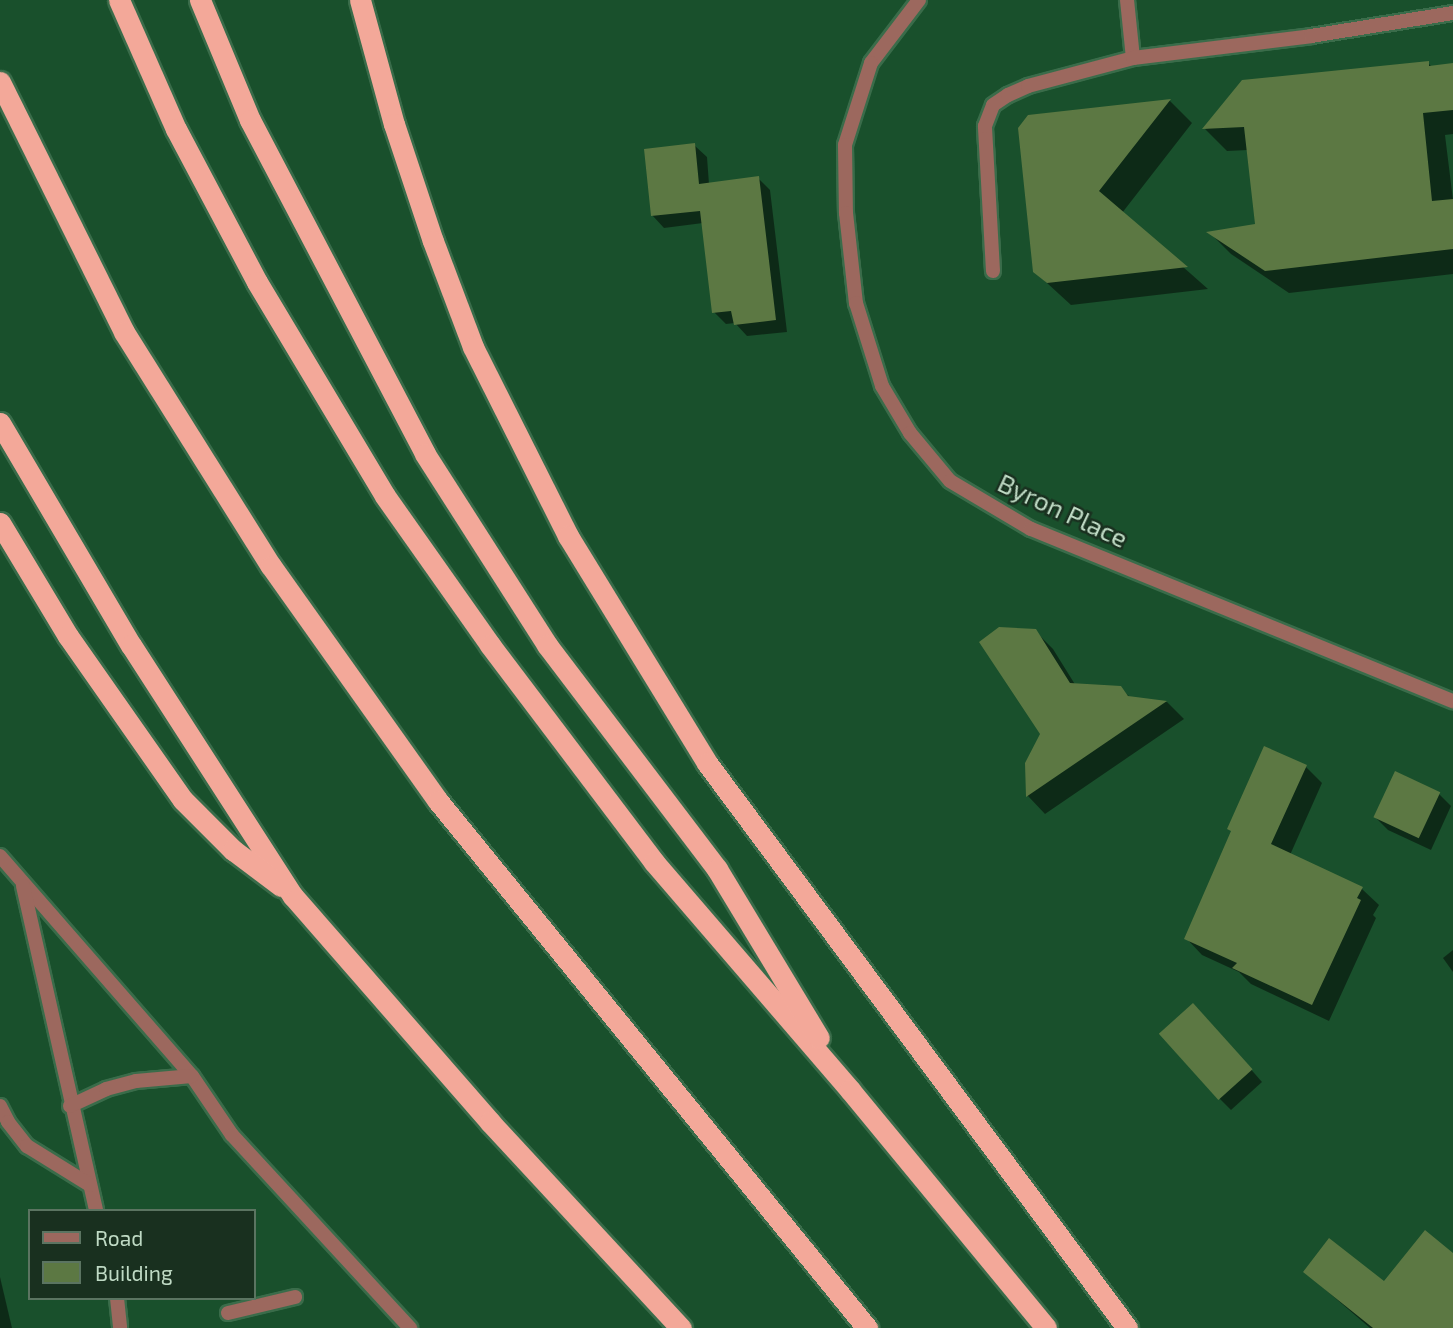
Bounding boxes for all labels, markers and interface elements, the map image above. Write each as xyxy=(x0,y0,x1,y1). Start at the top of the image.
street label: Byron Place xyxy=(993,466,1133,554)
legend xyxy=(28,1209,256,1300)
text: Road xyxy=(95,1225,143,1250)
text: Building xyxy=(95,1260,173,1285)

